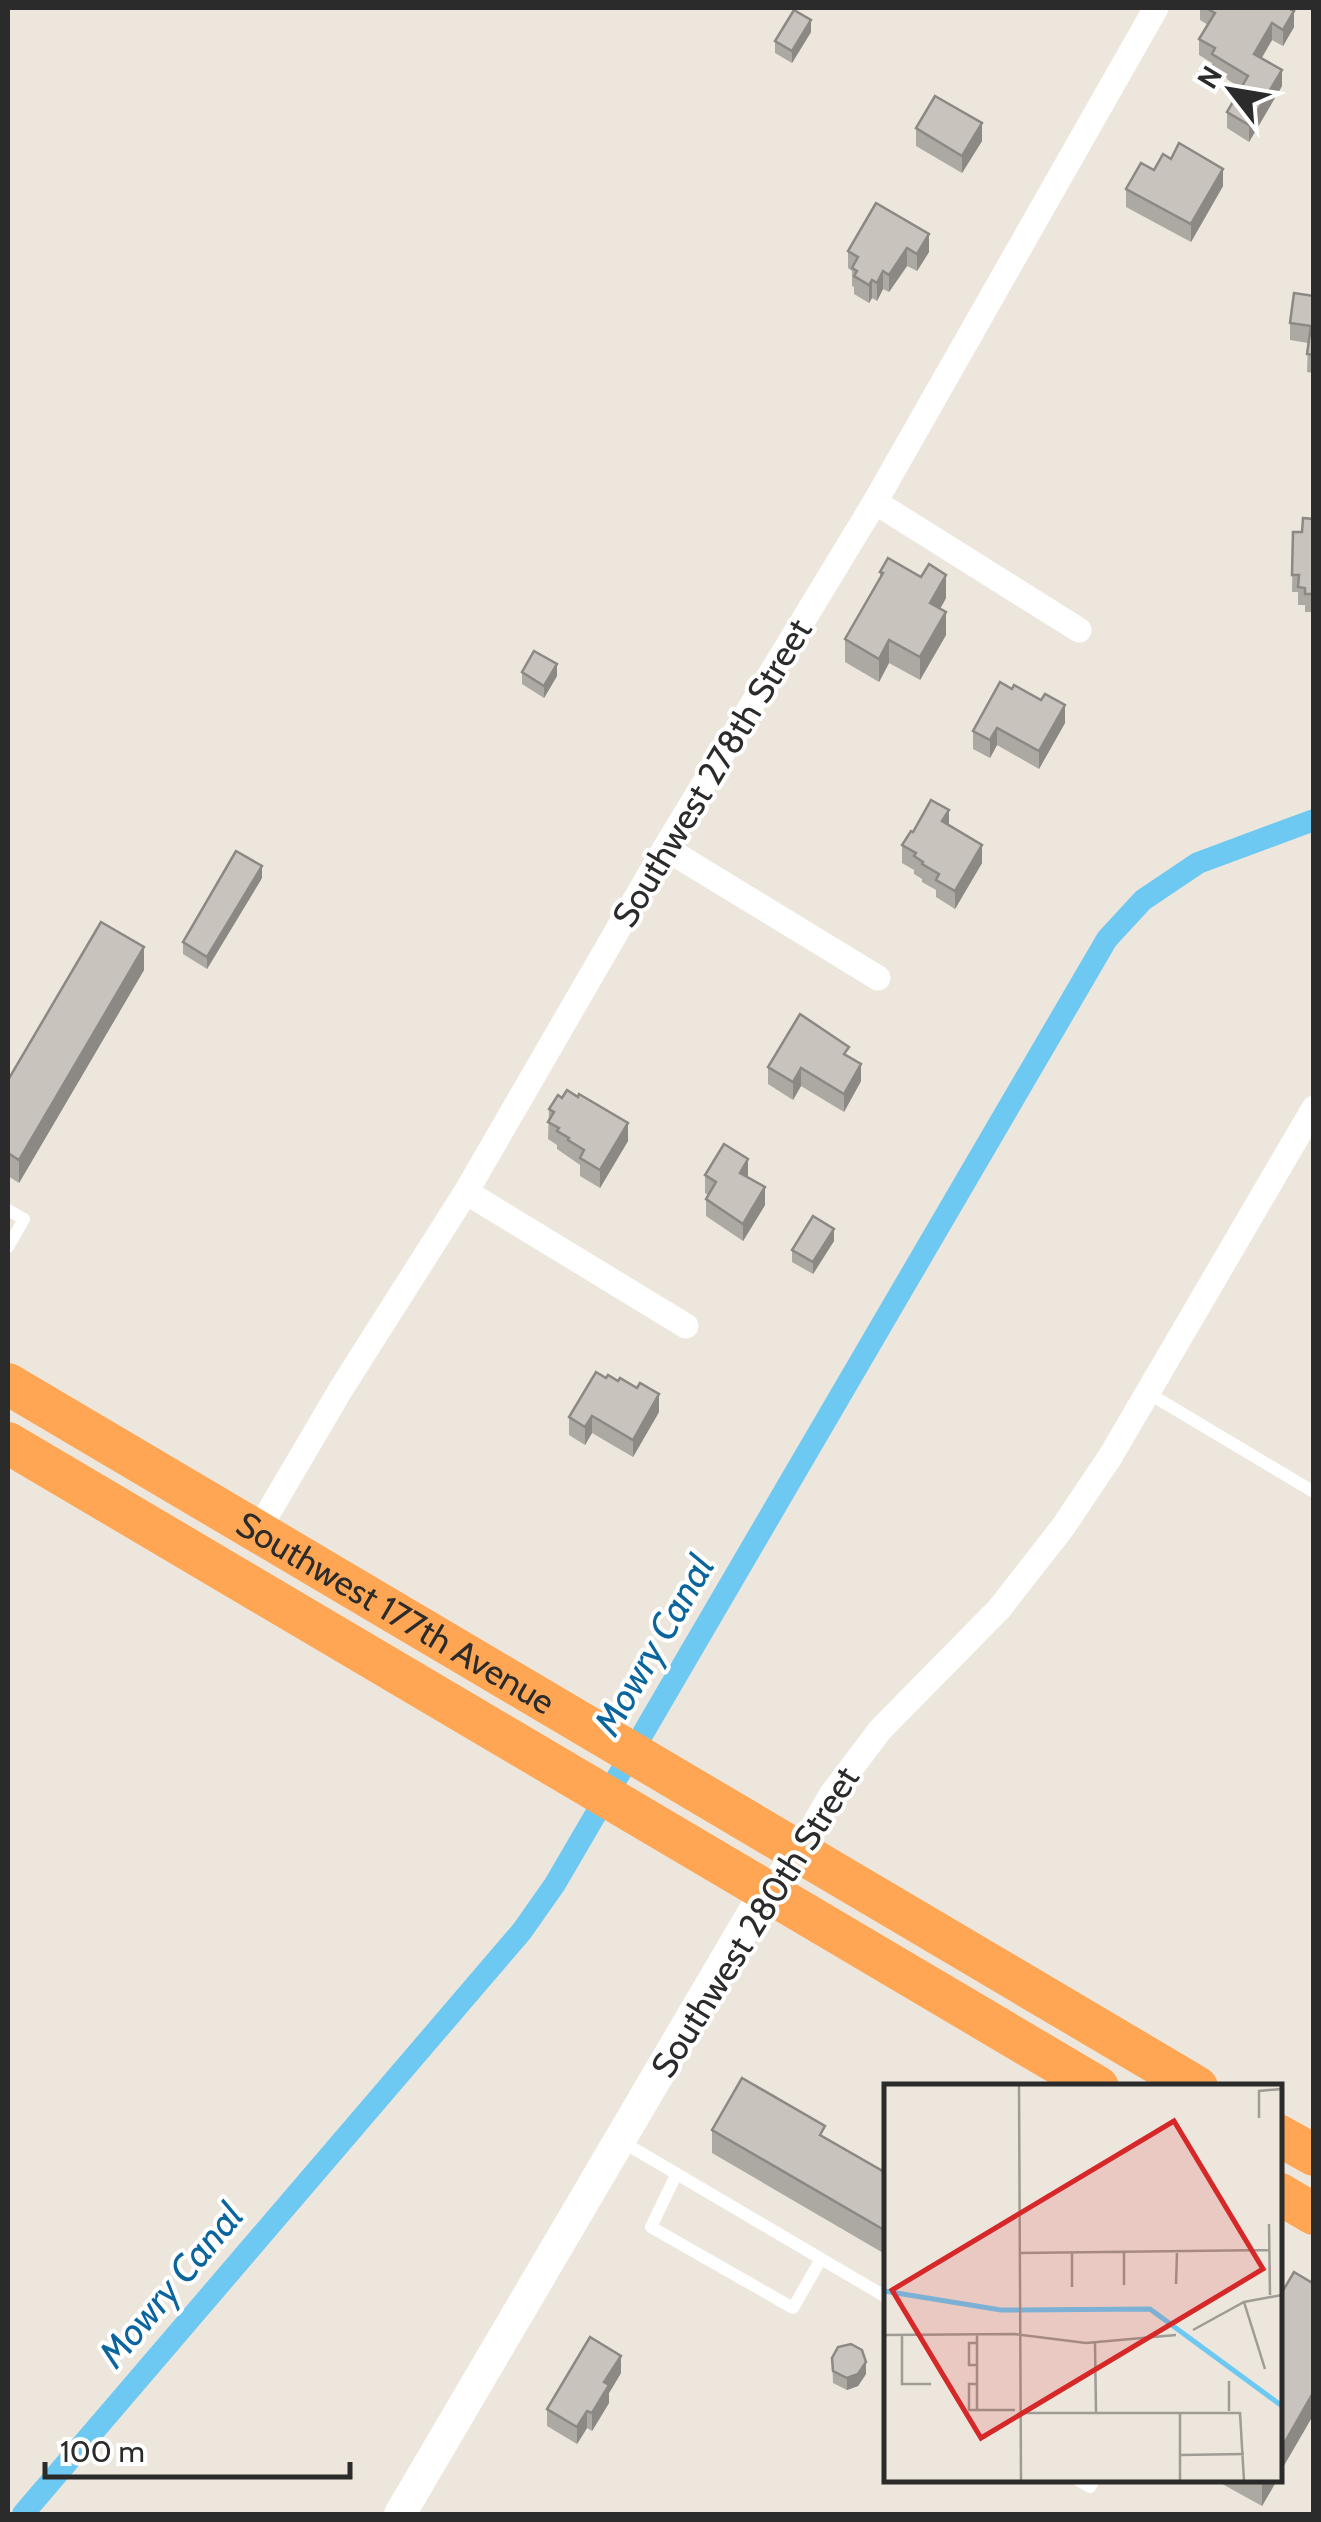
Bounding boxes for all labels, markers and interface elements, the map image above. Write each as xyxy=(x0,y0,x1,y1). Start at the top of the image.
north arrow xyxy=(1181,40,1281,140)
text: N xyxy=(1190,60,1229,94)
street label: Southwest 278th Street xyxy=(603,611,821,934)
street label: Southwest 177th Avenue xyxy=(229,1502,562,1723)
water label: Mowry Canal xyxy=(583,1546,724,1744)
street label: Southwest 280th Street xyxy=(641,1758,868,2085)
inset map xyxy=(884,2084,1281,2482)
water label: Mowry Canal xyxy=(88,2193,253,2377)
scale bar xyxy=(45,2417,350,2479)
text: 100 m xyxy=(60,2433,145,2470)

